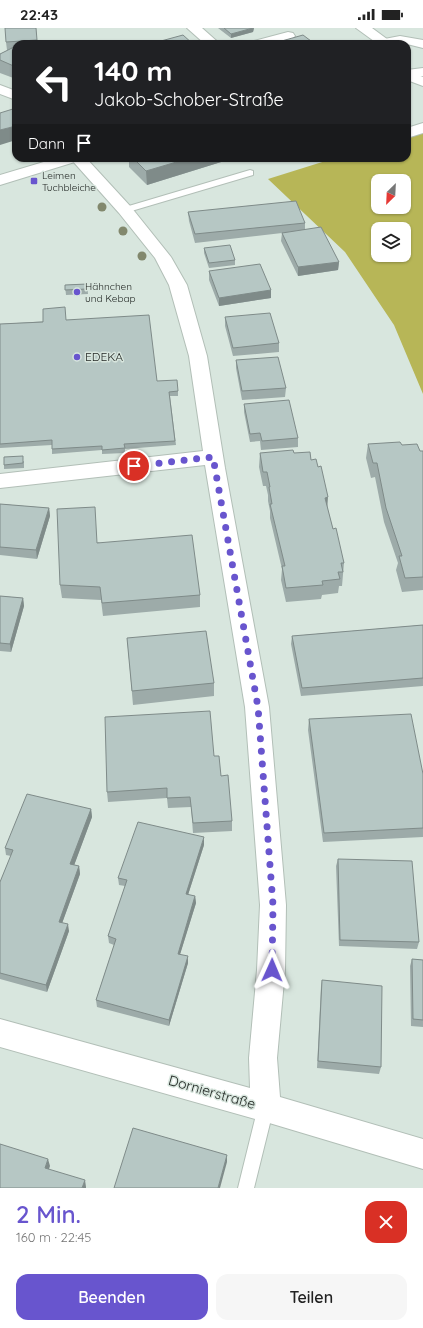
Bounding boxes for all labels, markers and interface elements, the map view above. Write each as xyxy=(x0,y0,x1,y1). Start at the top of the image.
text: 22:43 xyxy=(20,5,58,24)
text: 140 m xyxy=(94,53,172,88)
icon: left xyxy=(28,56,80,108)
text: Jakob-Schober-Straße xyxy=(94,88,284,111)
icon: arrive xyxy=(73,132,95,154)
text: Dann xyxy=(28,134,65,153)
place label: Leimen Tuchbleiche xyxy=(42,169,96,194)
north arrow xyxy=(371,174,411,214)
map controls xyxy=(371,174,411,262)
marker: Leimen Tuchbleiche xyxy=(29,176,39,186)
button: layers xyxy=(371,222,411,262)
place label: Hähnchen und Kebap xyxy=(85,280,136,305)
marker: Hähnchen und Kebap xyxy=(72,287,82,297)
place label: EDEKA xyxy=(85,349,123,364)
marker: EDEKA xyxy=(72,352,82,362)
pin xyxy=(117,449,151,483)
icon: arrive xyxy=(123,455,145,477)
position arrow xyxy=(251,949,293,991)
street label: Dornierstraße xyxy=(166,1071,258,1113)
text: 2 Min. xyxy=(16,1199,81,1229)
button: close xyxy=(365,1201,407,1243)
text: 160 m · 22:45 xyxy=(16,1229,91,1245)
button: Beenden xyxy=(16,1274,208,1320)
button: Teilen xyxy=(216,1274,407,1320)

